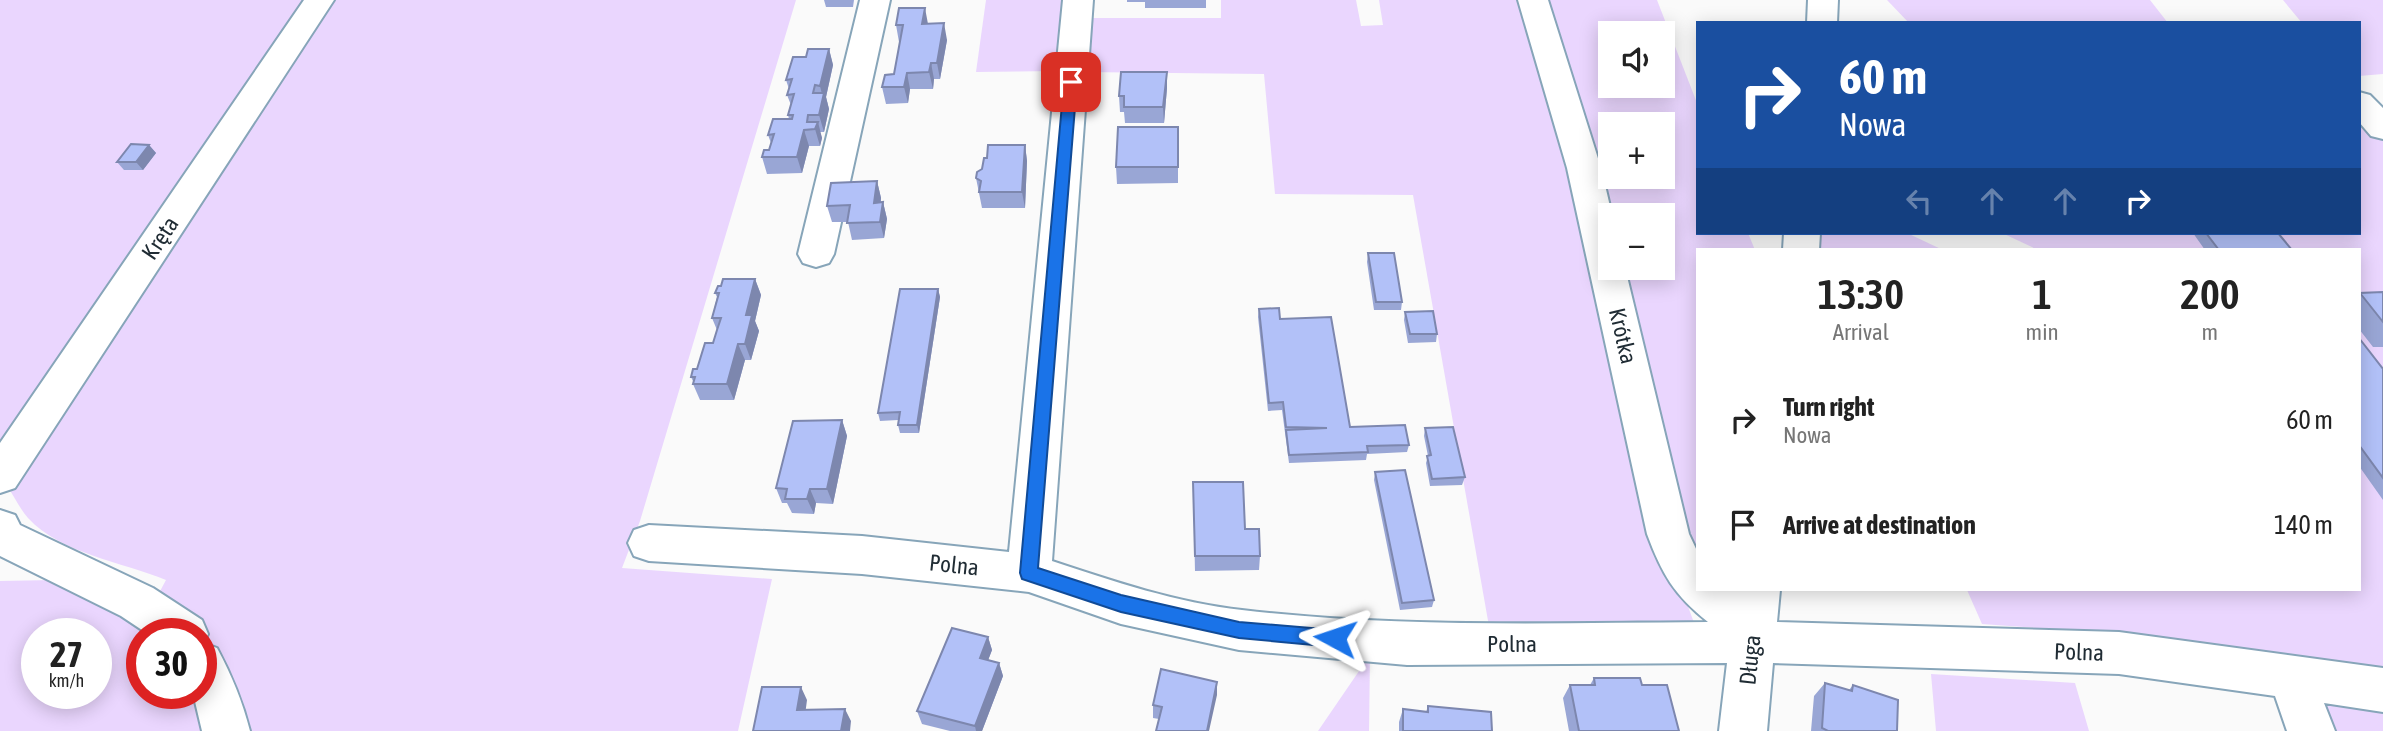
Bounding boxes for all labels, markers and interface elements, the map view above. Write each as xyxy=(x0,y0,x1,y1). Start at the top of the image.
map controls xyxy=(1598,21,1675,280)
button: sound xyxy=(1598,21,1675,98)
text: 60 m xyxy=(1839,48,1927,104)
icon: right xyxy=(1724,49,1815,140)
pin xyxy=(1041,52,1101,112)
icon: arrive xyxy=(1052,63,1090,101)
text: Nowa xyxy=(1839,106,1906,143)
button: + xyxy=(1598,112,1675,189)
icon: left xyxy=(1900,182,1938,220)
icon: ahead xyxy=(1973,182,2011,220)
icon: ahead xyxy=(2046,182,2084,220)
icon: right xyxy=(2119,182,2157,220)
button: − xyxy=(1598,203,1675,280)
street label: Kręta xyxy=(136,212,184,264)
text: 13:30 xyxy=(1818,270,1904,318)
text: 1 xyxy=(2032,270,2052,318)
text: 200 xyxy=(2180,270,2239,318)
street label: Krótka xyxy=(1604,306,1642,366)
text: Arrival xyxy=(1833,319,1889,345)
text: min xyxy=(2026,319,2059,345)
text: m xyxy=(2202,319,2218,345)
text: Turn right xyxy=(1783,392,1874,422)
icon: right xyxy=(1724,401,1762,439)
text: 60 m xyxy=(2286,405,2333,435)
text: Nowa xyxy=(1783,422,1831,448)
icon: arrive xyxy=(1724,506,1762,544)
text: Arrive at destination xyxy=(1783,510,1976,540)
text: 140 m xyxy=(2274,510,2333,540)
street label: Polna xyxy=(928,549,980,581)
position arrow xyxy=(1298,601,1372,675)
speed limit sign: 30 xyxy=(126,618,217,709)
street label: Polna xyxy=(1487,631,1537,657)
text: 27 xyxy=(50,634,83,674)
street label: Długa xyxy=(1734,634,1766,686)
street label: Polna xyxy=(2054,638,2104,666)
text: km/h xyxy=(49,670,84,691)

